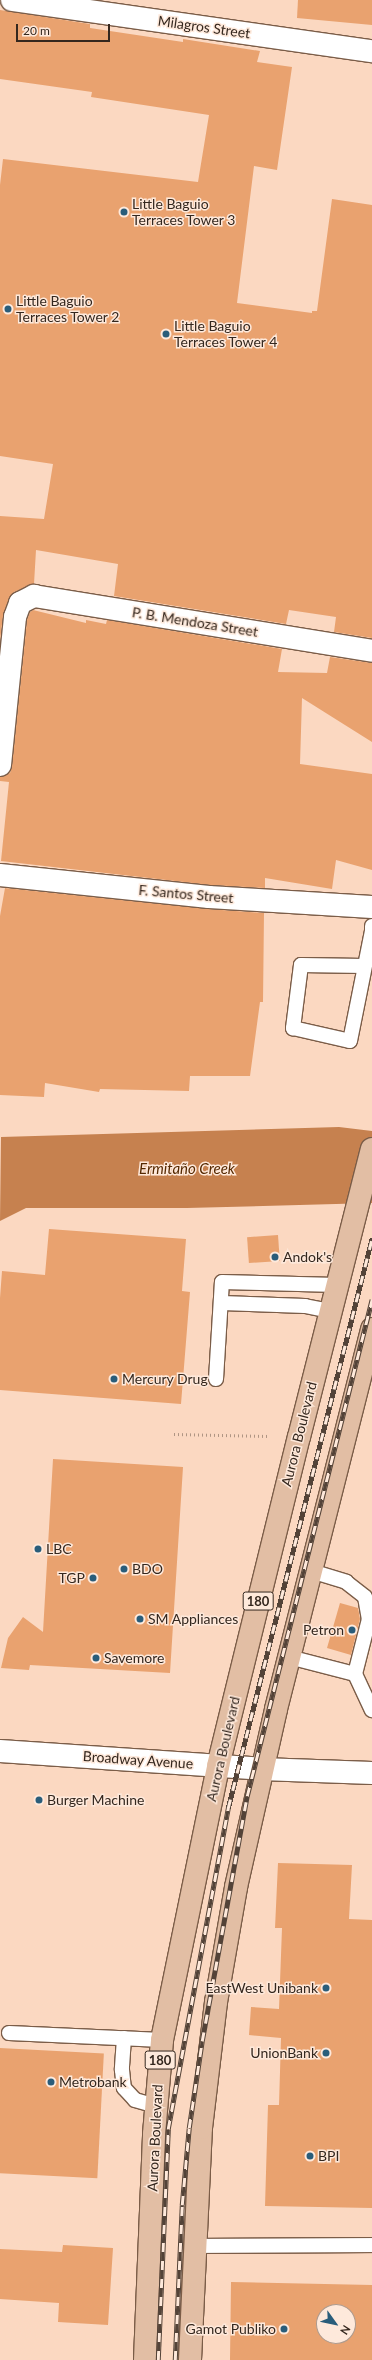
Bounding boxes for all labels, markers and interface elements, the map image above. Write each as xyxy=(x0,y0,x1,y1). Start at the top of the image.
street label: Milagros Street xyxy=(157,12,251,42)
scale bar xyxy=(18,16,112,42)
text: 20 m xyxy=(23,23,50,38)
place label: Little Baguio Terraces Tower 3 xyxy=(132,196,236,228)
marker: Little Baguio Terraces Tower 3 xyxy=(119,207,129,217)
place label: Little Baguio Terraces Tower 2 xyxy=(16,293,120,326)
marker: Little Baguio Terraces Tower 2 xyxy=(3,304,13,314)
place label: Little Baguio Terraces Tower 4 xyxy=(174,318,278,350)
marker: Little Baguio Terraces Tower 4 xyxy=(161,329,171,339)
street label: P. B. Mendoza Street xyxy=(131,604,259,640)
street label: F. Santos Street xyxy=(138,881,234,907)
water label: Ermitaño Creek xyxy=(139,1160,235,1178)
place label: Andok's xyxy=(283,1249,332,1265)
marker: Andok's xyxy=(270,1252,280,1262)
place label: Mercury Drug xyxy=(122,1371,208,1387)
marker: Mercury Drug xyxy=(109,1374,119,1384)
street label: Aurora Boulevard xyxy=(278,1380,320,1488)
place label: LBC xyxy=(46,1541,72,1557)
marker: LBC xyxy=(33,1544,43,1554)
place label: BDO xyxy=(132,1561,163,1577)
marker: BDO xyxy=(119,1564,129,1574)
place label: TGP xyxy=(59,1570,85,1586)
marker: TGP xyxy=(88,1573,98,1583)
road number: 180 xyxy=(242,1590,274,1612)
place label: SM Appliances xyxy=(148,1611,239,1627)
marker: SM Appliances xyxy=(135,1614,145,1624)
place label: Petron xyxy=(303,1622,344,1638)
marker: Petron xyxy=(347,1625,357,1635)
place label: Savemore xyxy=(104,1650,164,1666)
marker: Savemore xyxy=(91,1653,101,1663)
street label: Aurora Boulevard xyxy=(203,1695,243,1803)
street label: Broadway Avenue xyxy=(82,1748,194,1772)
place label: Burger Machine xyxy=(47,1792,145,1808)
marker: Burger Machine xyxy=(34,1795,44,1805)
place label: EastWest Unibank xyxy=(205,1980,318,1996)
marker: EastWest Unibank xyxy=(321,1983,331,1993)
place label: UnionBank xyxy=(250,2045,318,2061)
marker: UnionBank xyxy=(321,2048,331,2058)
road number: 180 xyxy=(144,2049,176,2071)
place label: Metrobank xyxy=(59,2074,127,2090)
marker: Metrobank xyxy=(46,2077,56,2087)
street label: Aurora Boulevard xyxy=(144,2084,166,2192)
place label: BPI xyxy=(318,2148,339,2164)
marker: BPI xyxy=(305,2151,315,2161)
north arrow xyxy=(316,2304,356,2344)
place label: Gamot Publiko xyxy=(186,2321,276,2337)
text: N xyxy=(338,2323,353,2337)
marker: Gamot Publiko xyxy=(279,2324,289,2334)

